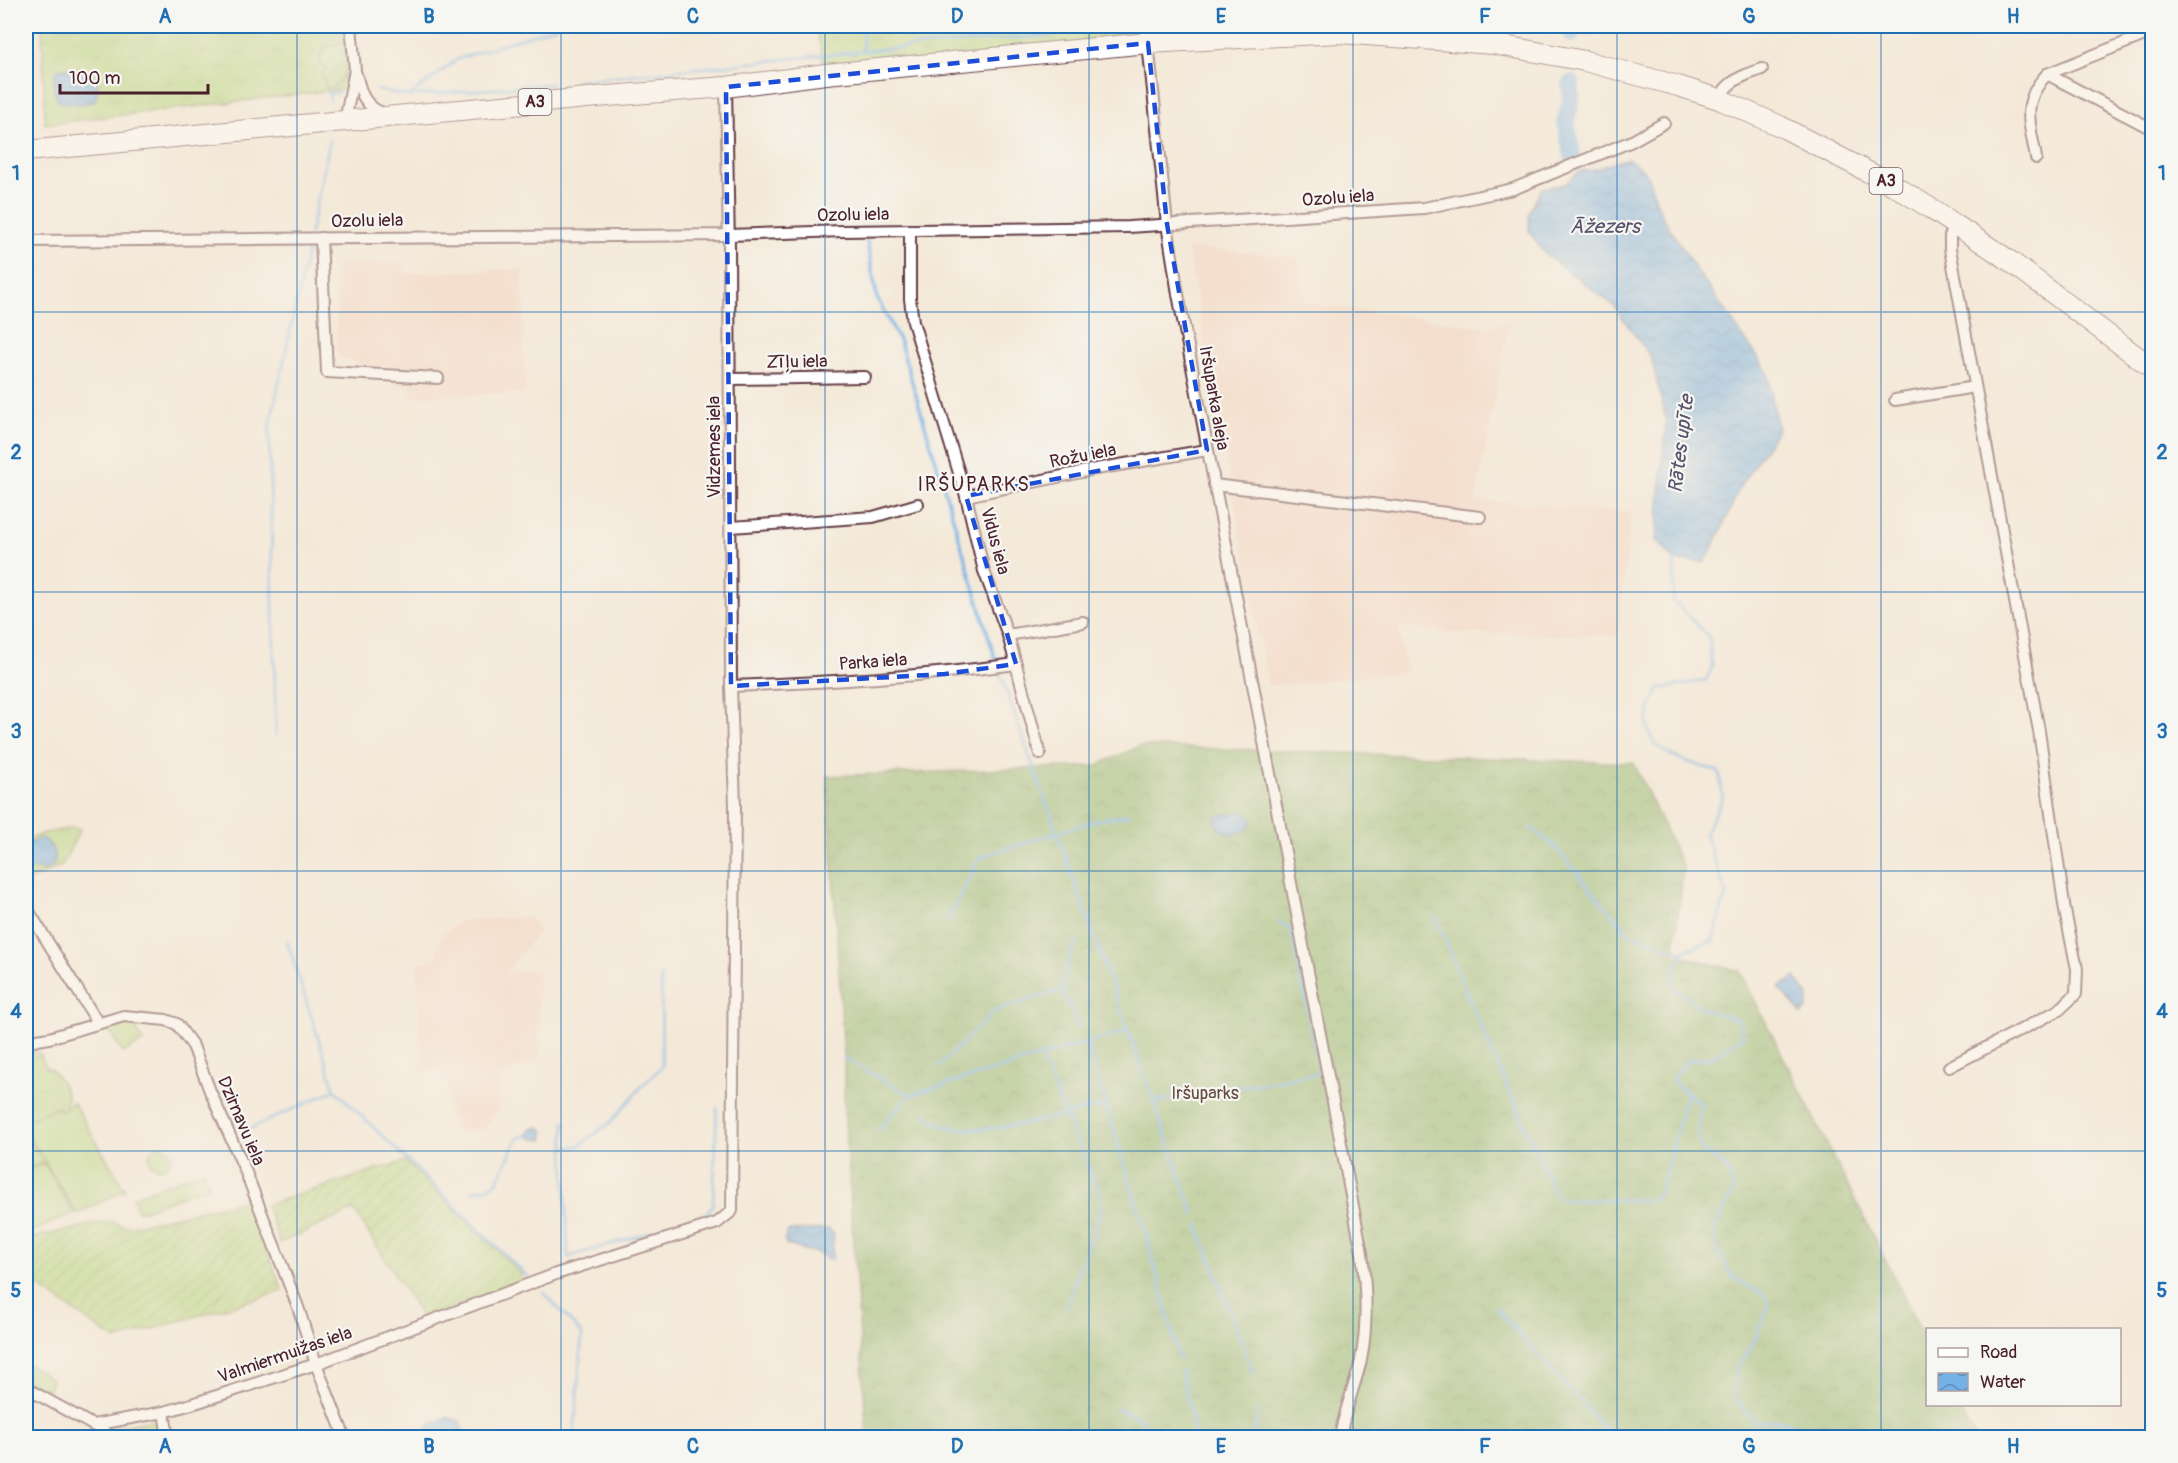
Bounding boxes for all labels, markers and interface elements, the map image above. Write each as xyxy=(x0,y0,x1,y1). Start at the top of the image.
text: A xyxy=(159,4,172,29)
text: B xyxy=(423,4,435,29)
text: C xyxy=(687,4,699,29)
text: D xyxy=(951,4,964,29)
text: E xyxy=(1216,4,1227,29)
text: F xyxy=(1479,4,1491,29)
text: G xyxy=(1742,4,1756,29)
text: H xyxy=(2007,4,2020,29)
scale bar xyxy=(60,57,208,95)
text: 100 m xyxy=(69,67,121,90)
road number: A3 xyxy=(518,89,552,115)
text: 1 xyxy=(12,161,20,186)
text: 1 xyxy=(2158,161,2166,186)
road number: A3 xyxy=(1870,168,1902,194)
street label: Ozolu iela xyxy=(1301,184,1375,212)
street label: Ozolu iela xyxy=(817,203,889,227)
street label: Ozolu iela xyxy=(331,209,403,233)
water label: Āžezers xyxy=(1570,214,1642,239)
street label: Iršuparka aleja xyxy=(1193,344,1235,452)
street label: Zīļu iela xyxy=(766,350,828,374)
water label: Rātes upīte xyxy=(1663,392,1700,494)
street label: Vidzemes iela xyxy=(703,396,726,498)
street label: Rožu iela xyxy=(1048,438,1118,474)
text: 2 xyxy=(10,440,22,465)
text: 2 xyxy=(2156,440,2168,465)
district label: IRŠUPARKS xyxy=(918,471,1030,497)
street label: Vidus iela xyxy=(975,505,1015,577)
street label: Parka iela xyxy=(838,648,908,676)
text: 3 xyxy=(10,719,22,744)
text: 3 xyxy=(2156,719,2168,744)
text: 4 xyxy=(10,999,22,1024)
text: 4 xyxy=(2156,999,2168,1024)
street label: Dzirnavu iela xyxy=(212,1073,270,1169)
park label: Iršuparks xyxy=(1171,1082,1239,1105)
text: 5 xyxy=(11,1278,22,1303)
text: 5 xyxy=(2157,1278,2168,1303)
street label: Valmiermuižas iela xyxy=(215,1321,355,1389)
legend xyxy=(1926,1328,2121,1406)
text: Road xyxy=(1980,1341,2017,1364)
text: Water xyxy=(1980,1371,2026,1394)
text: A xyxy=(159,1434,172,1459)
text: B xyxy=(423,1434,435,1459)
text: C xyxy=(687,1434,699,1459)
text: D xyxy=(951,1434,964,1459)
text: E xyxy=(1216,1434,1227,1459)
text: F xyxy=(1479,1434,1491,1459)
text: G xyxy=(1742,1434,1756,1459)
text: H xyxy=(2007,1434,2020,1459)

